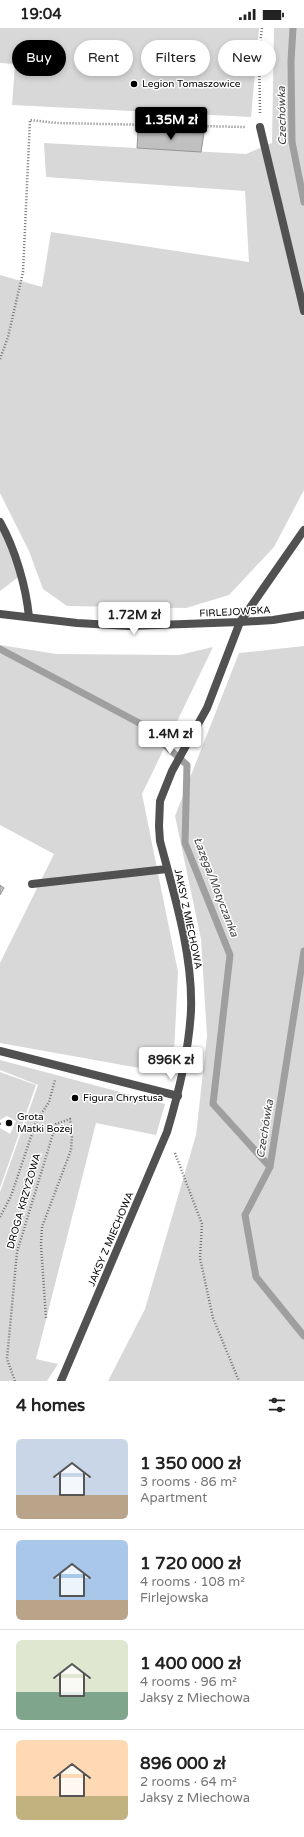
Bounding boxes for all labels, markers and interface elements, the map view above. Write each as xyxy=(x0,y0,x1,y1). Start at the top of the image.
text: 19:04 xyxy=(20,5,62,23)
chip: Buy xyxy=(12,40,66,76)
chip: Rent xyxy=(74,40,133,76)
chip: Filters xyxy=(141,40,210,76)
chip: New xyxy=(218,40,276,76)
place label: Legion Tomaszowice xyxy=(142,78,241,90)
marker: Legion Tomaszowice xyxy=(129,79,139,89)
water label: Czechówka xyxy=(275,85,289,146)
pin: 1.35M zł xyxy=(130,107,212,141)
text: 1.35M zł xyxy=(144,112,198,128)
pin: 1.72M zł xyxy=(93,602,175,636)
street label: FIRLEJOWSKA xyxy=(199,604,271,620)
text: 1.72M zł xyxy=(107,607,161,623)
pin: 1.4M zł xyxy=(133,721,207,755)
text: 1.4M zł xyxy=(147,726,193,742)
water label: Łazęga/Motyczanka xyxy=(191,835,241,939)
street label: JAKSY Z MIECHOWA xyxy=(172,868,204,970)
pin: 896K zł xyxy=(134,1047,208,1081)
text: 896K zł xyxy=(148,1052,194,1068)
place label: Figura Chrystusa xyxy=(83,1092,163,1104)
marker: Figura Chrystusa xyxy=(70,1093,80,1103)
water label: Czechówka xyxy=(254,1098,276,1159)
place label: Grota Matki Bożej xyxy=(17,1111,73,1135)
marker: Grota Matki Bożej xyxy=(4,1118,14,1128)
street label: DROGA KRZYŻOWA xyxy=(5,1152,43,1250)
street label: JAKSY Z MIECHOWA xyxy=(86,1190,136,1288)
icon: filters xyxy=(266,1394,288,1416)
text: 4 homes xyxy=(16,1395,85,1416)
text: 1 350 000 zł xyxy=(140,1453,241,1474)
icon: home xyxy=(48,1455,96,1503)
text: 3 rooms · 86 m² xyxy=(140,1474,237,1490)
text: Apartment xyxy=(140,1490,207,1506)
text: 1 720 000 zł xyxy=(140,1553,241,1574)
icon: home xyxy=(48,1556,96,1604)
text: 4 rooms · 108 m² xyxy=(140,1574,245,1590)
text: Firlejowska xyxy=(140,1590,208,1606)
text: 1 400 000 zł xyxy=(140,1653,241,1674)
icon: home xyxy=(48,1656,96,1704)
text: 4 rooms · 96 m² xyxy=(140,1674,237,1690)
text: Jaksy z Miechowa xyxy=(140,1690,250,1706)
text: 896 000 zł xyxy=(140,1753,226,1774)
icon: home xyxy=(48,1756,96,1804)
text: 2 rooms · 64 m² xyxy=(140,1774,237,1790)
text: Jaksy z Miechowa xyxy=(140,1790,250,1806)

